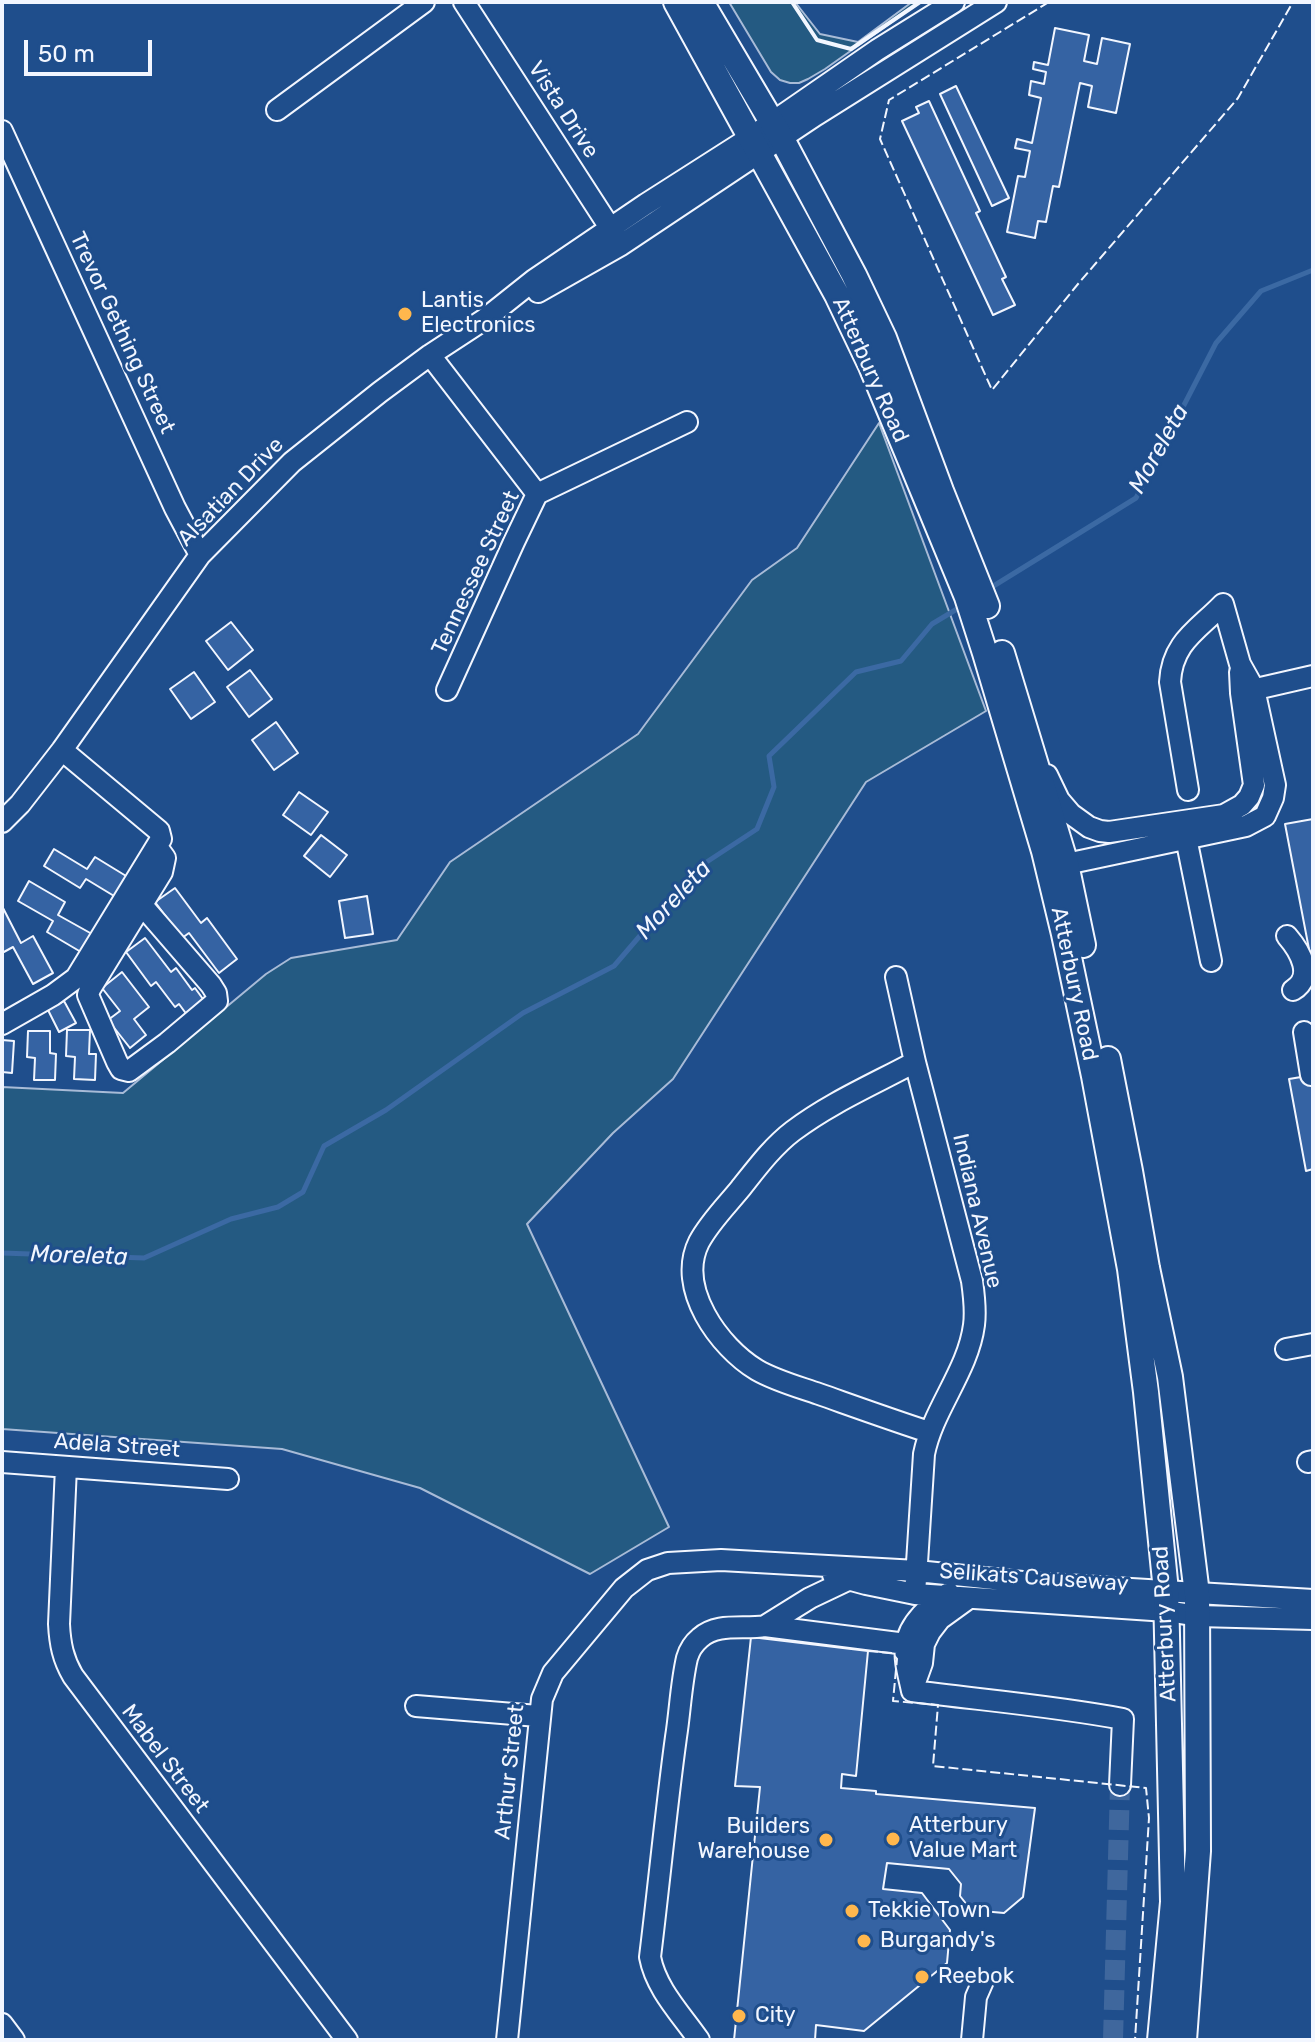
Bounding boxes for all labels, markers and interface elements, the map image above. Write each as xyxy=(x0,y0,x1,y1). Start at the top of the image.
scale bar xyxy=(28,24,156,74)
text: 50 m xyxy=(38,40,95,68)
street label: Vista Drive xyxy=(522,57,604,163)
street label: Trevor Gething Street xyxy=(64,228,180,438)
place label: Lantis Electronics xyxy=(421,288,536,340)
street label: Atterbury Road xyxy=(826,293,914,447)
marker: Lantis Electronics xyxy=(396,305,414,323)
water label: Moreleta xyxy=(1123,399,1195,499)
street label: Alsatian Drive xyxy=(173,432,289,552)
street label: Tennessee Street xyxy=(426,487,526,659)
water label: Moreleta xyxy=(630,854,718,946)
street label: Atterbury Road xyxy=(1045,905,1103,1063)
street label: Indiana Avenue xyxy=(946,1131,1008,1291)
water label: Moreleta xyxy=(30,1240,128,1272)
street label: Adela Street xyxy=(53,1428,181,1464)
street label: Atterbury Road xyxy=(1148,1545,1182,1703)
street label: Selikats Causeway xyxy=(938,1558,1130,1598)
street label: Mabel Street xyxy=(116,1699,214,1819)
street label: Arthur Street xyxy=(490,1703,530,1841)
place label: Atterbury Value Mart xyxy=(909,1813,1017,1864)
place label: Builders Warehouse xyxy=(697,1814,810,1866)
marker: Atterbury Value Mart xyxy=(884,1830,902,1848)
marker: Builders Warehouse xyxy=(817,1831,835,1849)
place label: Tekkie Town xyxy=(868,1898,991,1924)
marker: Tekkie Town xyxy=(843,1902,861,1920)
place label: Burgandy's xyxy=(880,1928,995,1954)
marker: Burgandy's xyxy=(855,1932,873,1950)
place label: Reebok xyxy=(938,1964,1014,1990)
marker: Reebok xyxy=(913,1968,931,1986)
place label: City xyxy=(755,2003,796,2029)
marker: City xyxy=(730,2007,748,2025)

